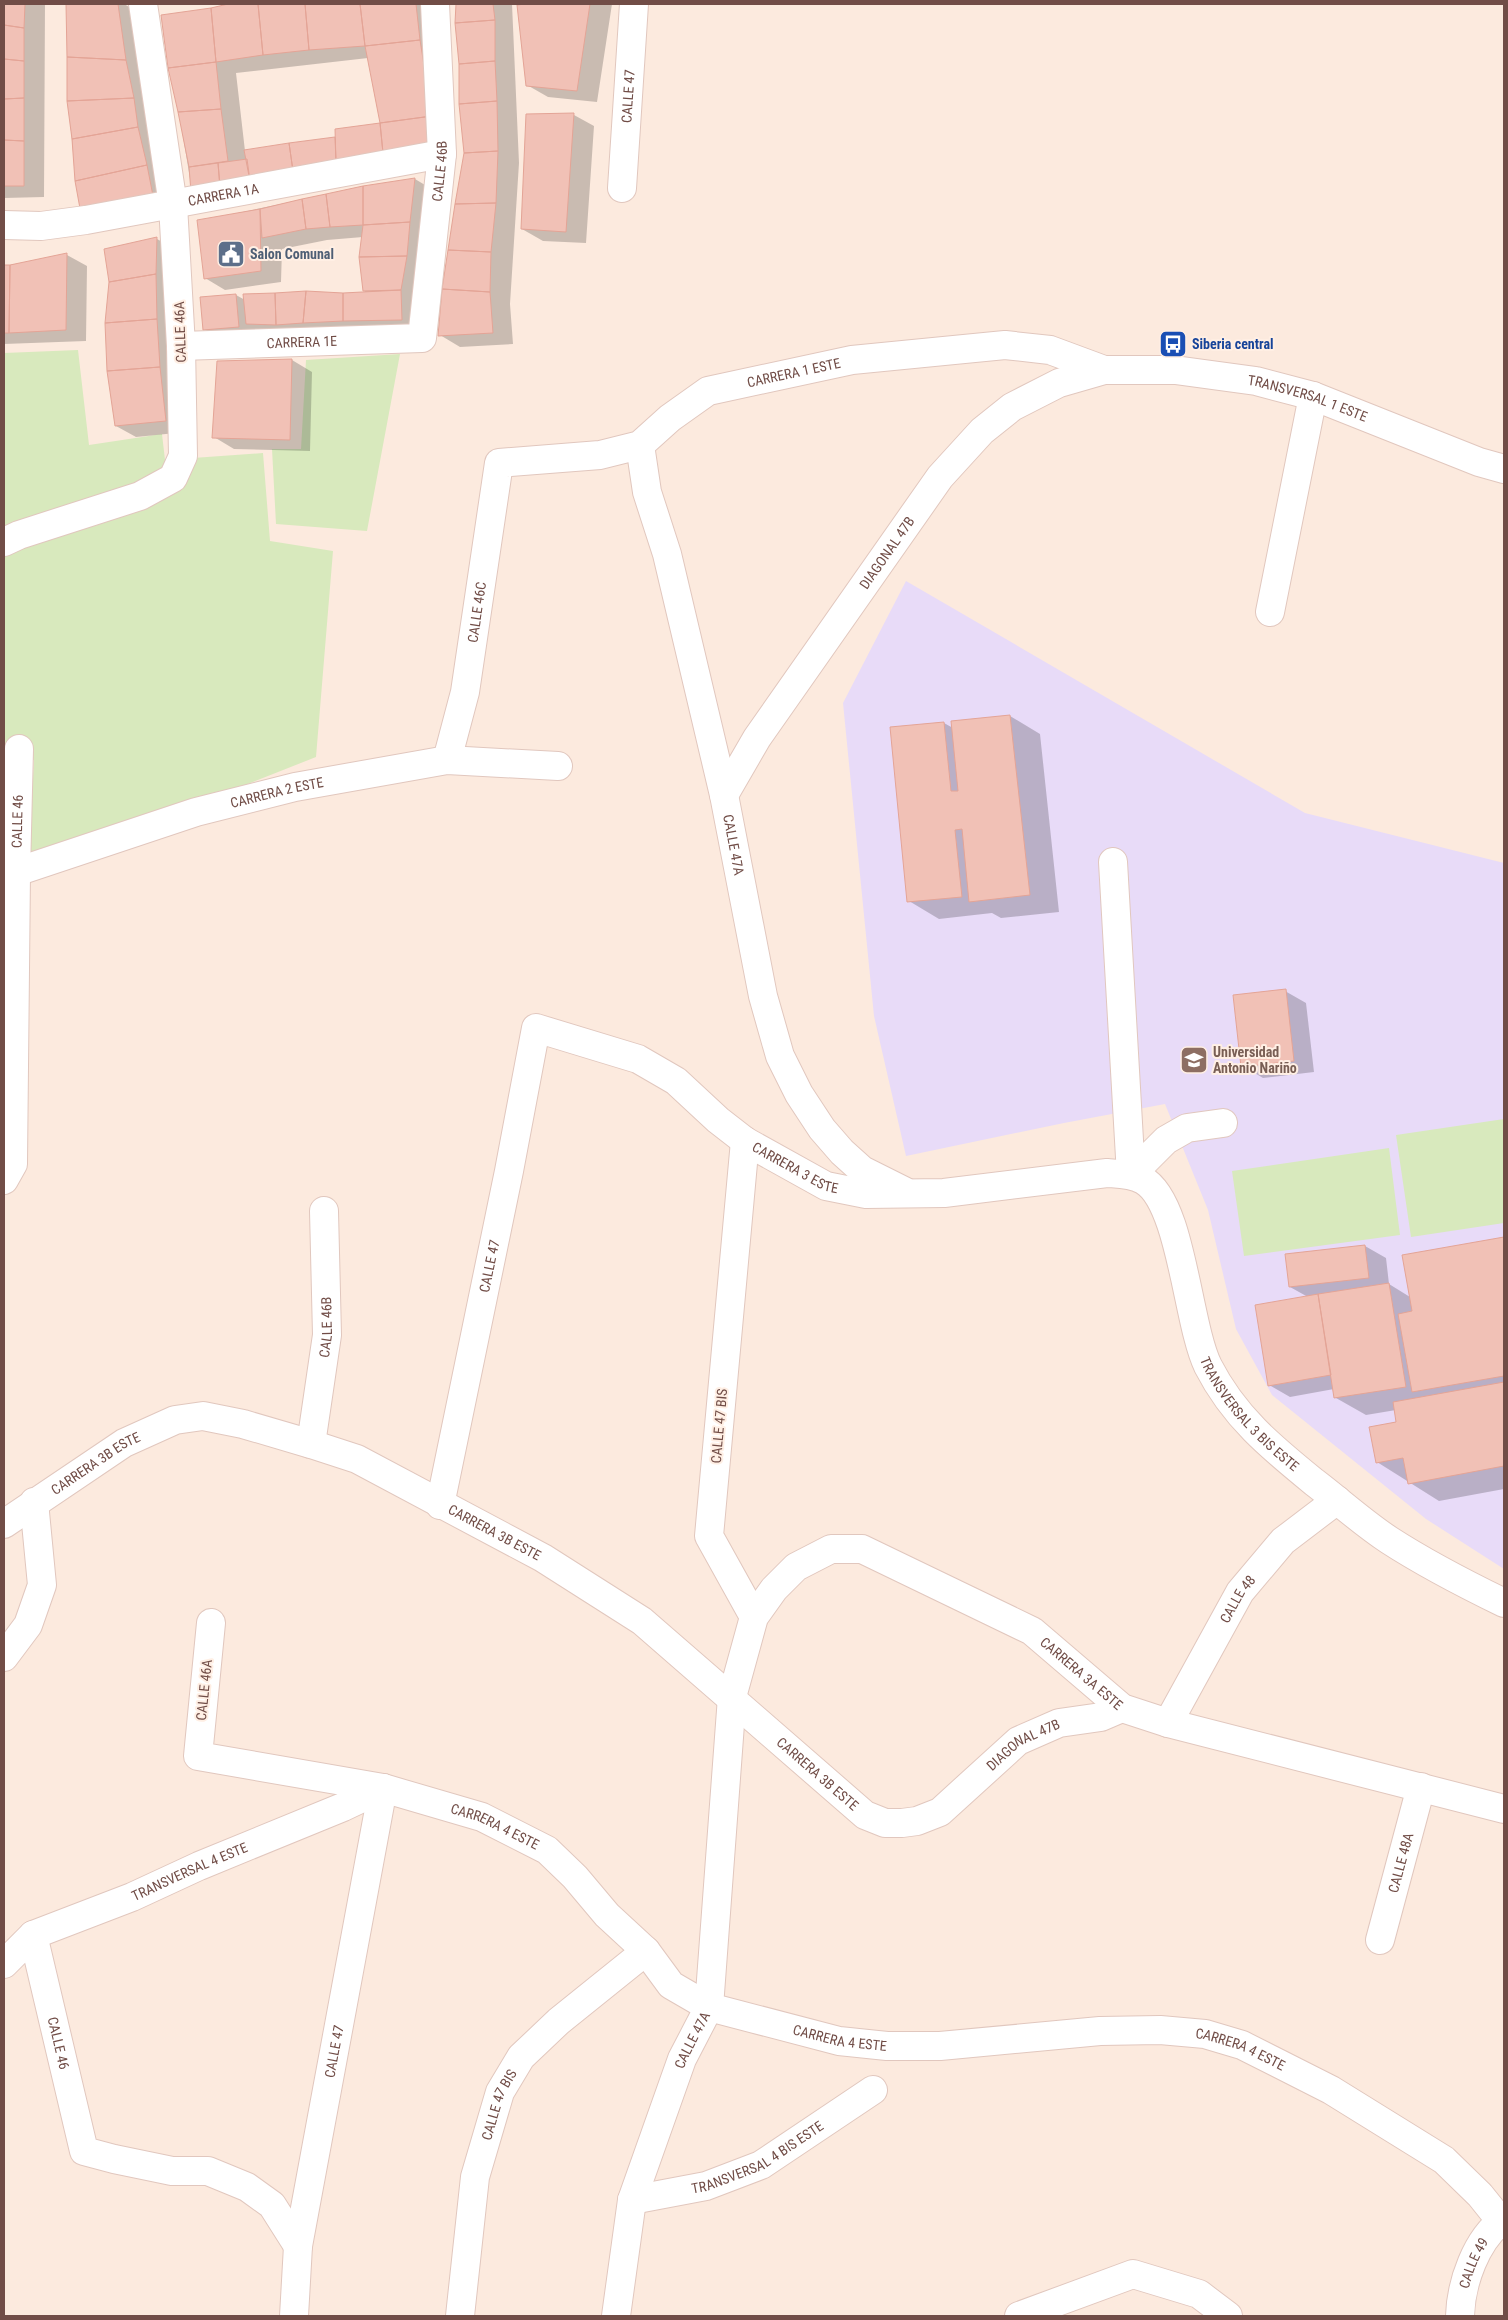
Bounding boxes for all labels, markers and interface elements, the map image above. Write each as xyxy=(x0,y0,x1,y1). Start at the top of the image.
street label: CALLE 47 xyxy=(618,69,638,123)
street label: CALLE 46B xyxy=(429,140,450,202)
street label: CARRERA 1A xyxy=(187,180,260,209)
public building icon: Salon Comunal xyxy=(216,239,246,269)
place label: Salon Comunal xyxy=(250,246,334,262)
street label: CALLE 46A xyxy=(171,301,189,363)
bus stop icon: Siberia central xyxy=(1158,329,1188,359)
street label: CARRERA 1E xyxy=(266,333,337,351)
place label: Siberia central xyxy=(1192,336,1274,352)
street label: CARRERA 1 ESTE xyxy=(745,355,842,390)
street label: TRANSVERSAL 1 ESTE xyxy=(1247,372,1370,425)
street label: DIAGONAL 47B xyxy=(856,514,918,592)
street label: CALLE 46C xyxy=(464,581,489,644)
street label: CARRERA 2 ESTE xyxy=(229,774,325,811)
street label: CALLE 46 xyxy=(9,794,26,848)
street label: CALLE 47A xyxy=(720,813,747,876)
place label: Universidad Antonio Nariño xyxy=(1213,1044,1297,1076)
school or university icon: Universidad Antonio Nariño xyxy=(1179,1045,1209,1075)
street label: CARRERA 3 ESTE xyxy=(750,1139,840,1196)
street label: CALLE 47 xyxy=(476,1238,503,1294)
street label: CALLE 46B xyxy=(316,1296,335,1359)
street label: TRANSVERSAL 3 BIS ESTE xyxy=(1197,1354,1302,1474)
street label: CALLE 47 BIS xyxy=(708,1388,730,1464)
street label: CARRERA 3B ESTE xyxy=(48,1429,143,1498)
street label: CARRERA 3B ESTE xyxy=(445,1501,544,1564)
street label: CALLE 48 xyxy=(1217,1572,1259,1626)
street label: CARRERA 3A ESTE xyxy=(1037,1634,1126,1713)
street label: CALLE 46A xyxy=(193,1659,215,1721)
street label: DIAGONAL 47B xyxy=(983,1716,1062,1774)
street label: CARRERA 3B ESTE xyxy=(774,1734,862,1814)
street label: CARRERA 4 ESTE xyxy=(449,1800,542,1853)
street label: CALLE 48A xyxy=(1385,1831,1416,1894)
street label: TRANSVERSAL 4 ESTE xyxy=(129,1839,250,1904)
street label: CALLE 47A xyxy=(671,2009,713,2071)
street label: CALLE 46 xyxy=(45,2015,72,2071)
street label: CARRERA 4 ESTE xyxy=(791,2021,888,2054)
street label: CALLE 47 xyxy=(321,2024,347,2079)
street label: CARRERA 4 ESTE xyxy=(1195,2025,1288,2073)
street label: CALLE 47 BIS xyxy=(478,2066,520,2142)
street label: TRANSVERSAL 4 BIS ESTE xyxy=(690,2118,826,2197)
street label: CALLE 49 xyxy=(1456,2235,1491,2290)

